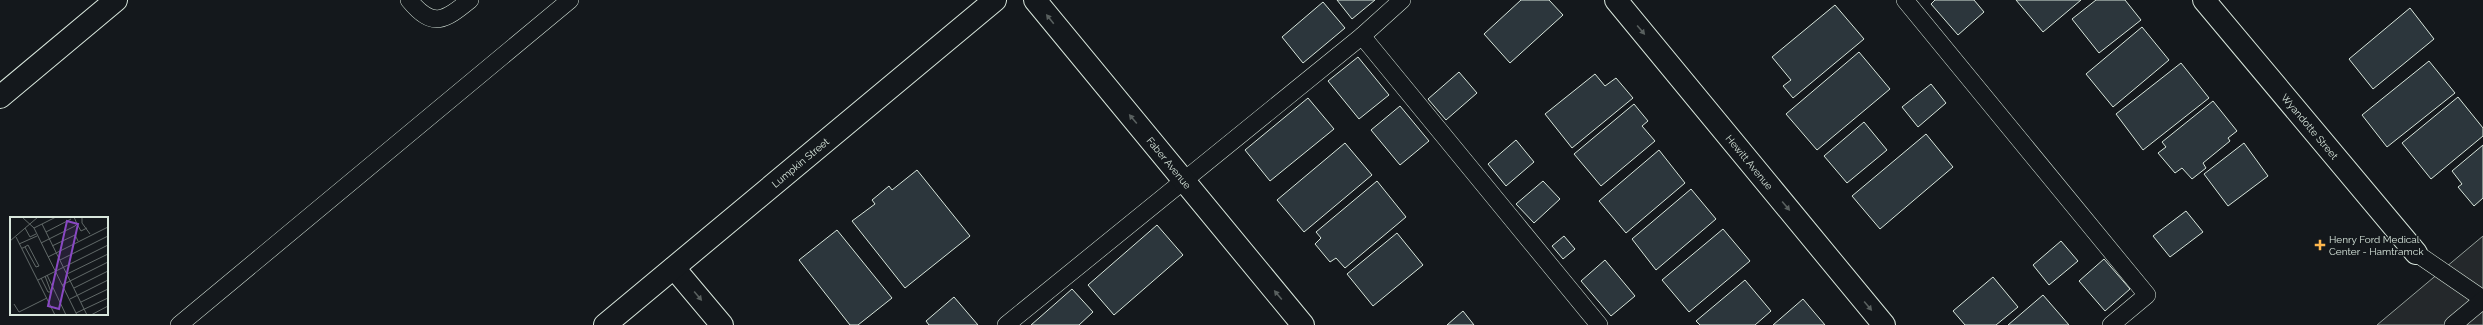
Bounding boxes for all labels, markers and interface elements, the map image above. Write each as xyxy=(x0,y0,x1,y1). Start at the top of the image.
one-way arrow xyxy=(1046,13,1055,24)
one-way arrow xyxy=(1636,25,1645,35)
street label: Wyandotte Street xyxy=(2279,92,2341,162)
one-way arrow xyxy=(1129,114,1138,124)
street label: Hewitt Avenue xyxy=(1724,132,1775,192)
street label: Lumpkin Street xyxy=(769,135,831,189)
street label: Faber Avenue xyxy=(1145,135,1194,191)
one-way arrow xyxy=(1781,201,1790,211)
inset map xyxy=(10,217,108,315)
place label: Henry Ford Medical Center - Hamtramck xyxy=(2329,234,2424,257)
marker: Henry Ford Medical Center - Hamtramck xyxy=(2314,239,2326,251)
one-way arrow xyxy=(1274,290,1283,300)
one-way arrow xyxy=(694,291,703,302)
one-way arrow xyxy=(1864,301,1873,312)

